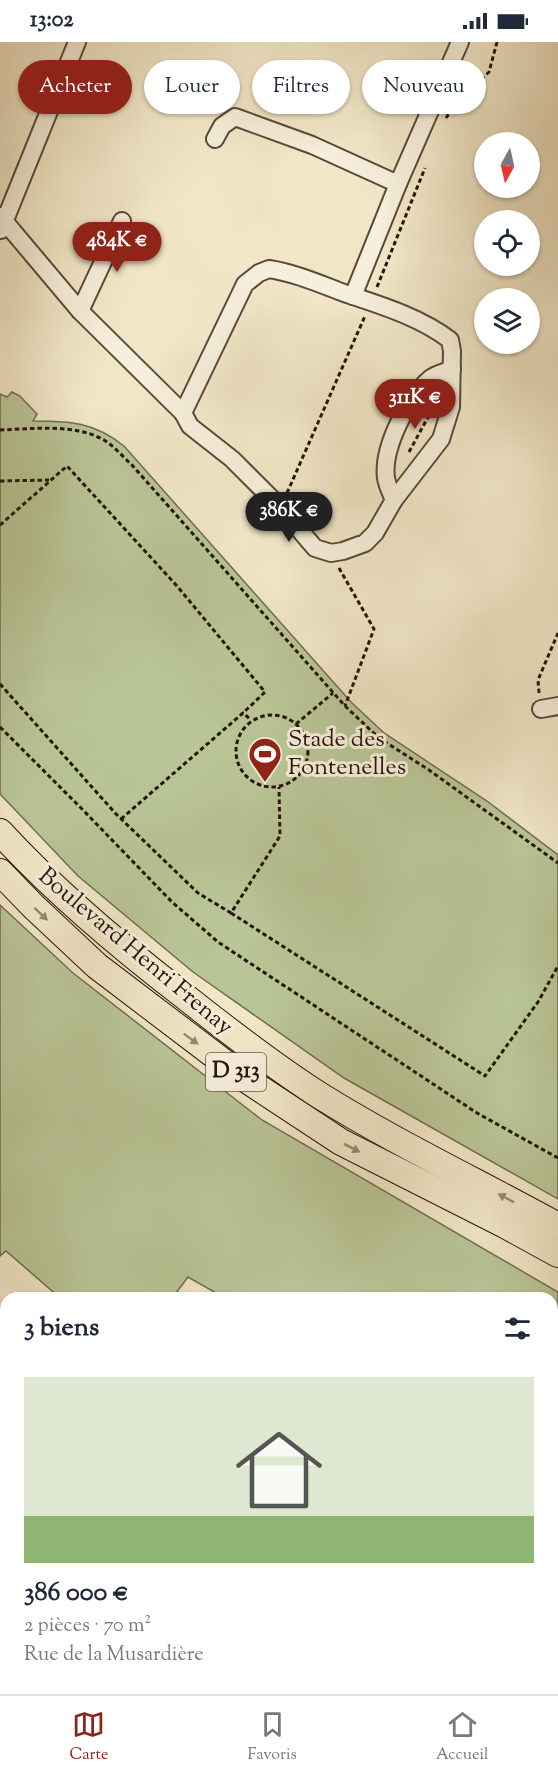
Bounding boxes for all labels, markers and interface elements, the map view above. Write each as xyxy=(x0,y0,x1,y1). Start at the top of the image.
text: 13:02 xyxy=(30,5,74,37)
chip: Acheter xyxy=(18,60,132,114)
chip: Louer xyxy=(144,60,240,114)
chip: Filtres xyxy=(252,60,350,114)
chip: Nouveau xyxy=(362,60,486,114)
north arrow xyxy=(474,132,540,198)
map controls xyxy=(474,132,540,354)
button: locate xyxy=(474,210,540,276)
pin: 484K € xyxy=(68,222,166,273)
text: 484K € xyxy=(87,227,147,256)
button: layers xyxy=(474,288,540,354)
pin: 311K € xyxy=(366,379,464,430)
text: 311K € xyxy=(389,384,441,413)
pin: 386K € xyxy=(240,492,338,543)
text: 386K € xyxy=(259,497,319,526)
place label: Stade des Fontenelles xyxy=(288,723,406,785)
sports icon: Stade des Fontenelles xyxy=(247,736,283,783)
street label: Boulevard Henri Frenay xyxy=(30,860,240,1044)
one-way arrow xyxy=(33,907,48,920)
one-way arrow xyxy=(183,1032,198,1044)
road number: D 313 xyxy=(206,1053,266,1091)
one-way arrow xyxy=(344,1143,361,1153)
one-way arrow xyxy=(498,1193,515,1203)
text: 3 biens xyxy=(24,1310,99,1347)
icon: filters xyxy=(501,1312,534,1345)
icon: home xyxy=(225,1416,333,1524)
text: 386 000 € xyxy=(24,1575,129,1612)
text: 2 pièces · 70 m² xyxy=(24,1612,151,1641)
text: Rue de la Musardière xyxy=(24,1641,204,1670)
tab: Carte xyxy=(70,1708,108,1767)
tab: Favoris xyxy=(248,1708,297,1767)
tab: Accueil xyxy=(436,1708,488,1767)

